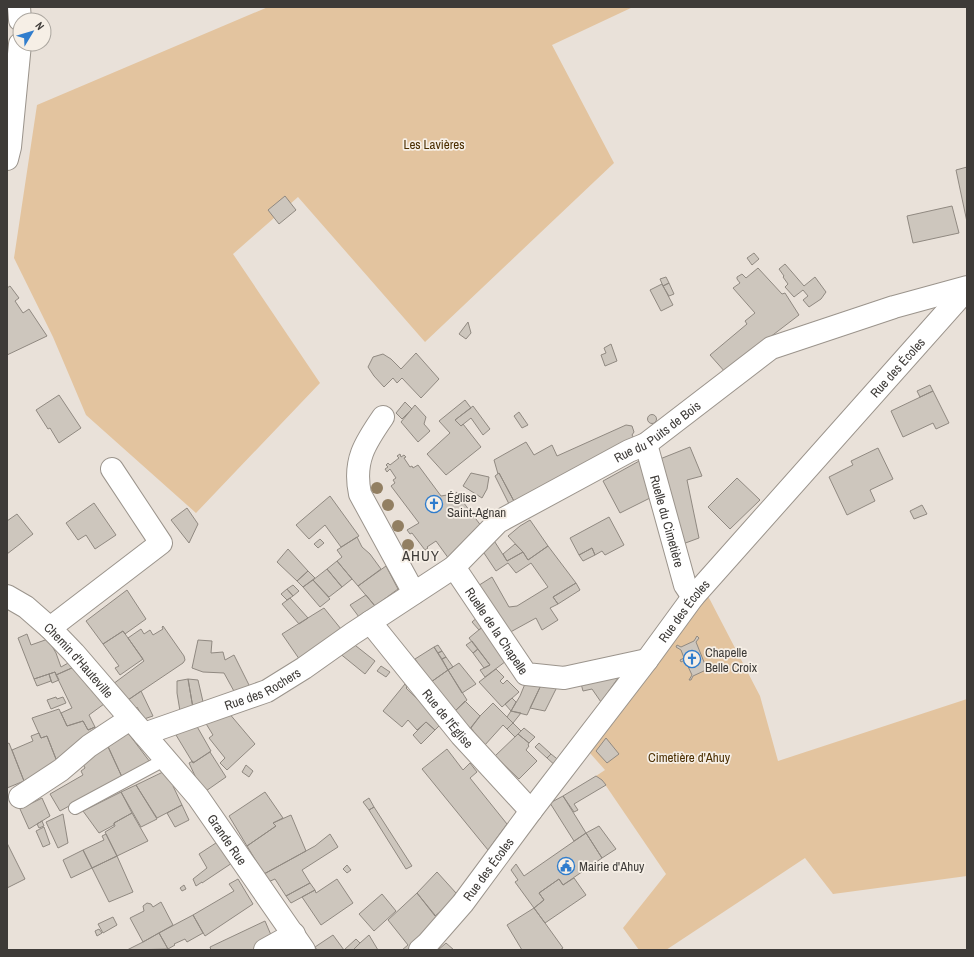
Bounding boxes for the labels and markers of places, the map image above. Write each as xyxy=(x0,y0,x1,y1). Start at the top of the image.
place label: Église Saint-Agnan xyxy=(447,489,506,521)
church icon: Église Saint-Agnan xyxy=(424,494,444,514)
place label: Chapelle Belle Croix xyxy=(705,644,758,676)
church icon: Chapelle Belle Croix xyxy=(682,649,702,669)
public building icon: Mairie d'Ahuy xyxy=(556,856,576,876)
place label: Mairie d'Ahuy xyxy=(579,858,645,875)

